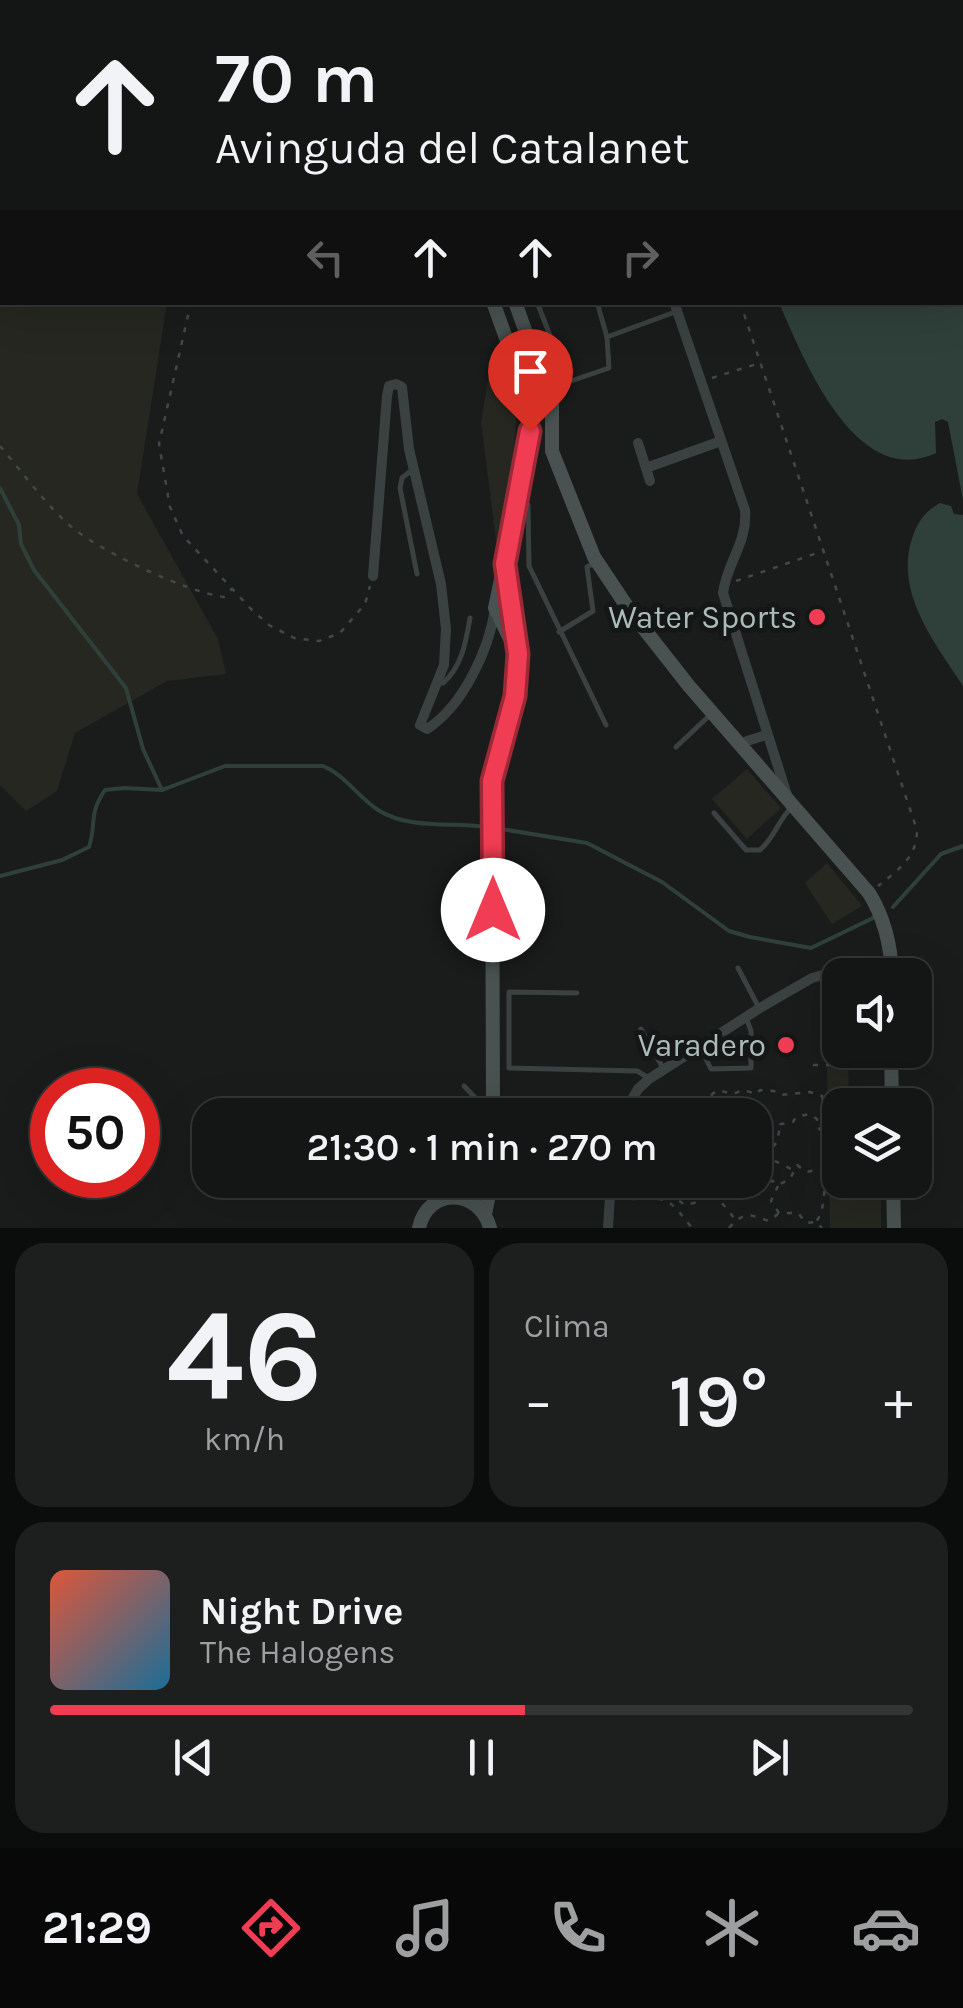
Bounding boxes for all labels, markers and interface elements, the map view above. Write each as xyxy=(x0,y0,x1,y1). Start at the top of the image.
text: 70 m xyxy=(215,38,378,120)
icon: ahead xyxy=(50,40,180,170)
text: Avinguda del Catalanet xyxy=(215,122,689,174)
icon: left xyxy=(298,230,353,285)
icon: ahead xyxy=(403,230,458,285)
icon: ahead xyxy=(508,230,563,285)
icon: right xyxy=(613,230,668,285)
pin xyxy=(488,329,573,432)
icon: arrive xyxy=(503,344,558,399)
place label: Water Sports xyxy=(608,599,797,636)
marker: Water Sports xyxy=(806,606,828,628)
position arrow xyxy=(441,858,545,962)
map controls xyxy=(822,958,932,1198)
button: sound xyxy=(822,958,932,1068)
place label: Varadero xyxy=(638,1027,766,1064)
marker: Varadero xyxy=(775,1034,797,1056)
speed limit sign: 50 xyxy=(30,1068,160,1198)
button: layers xyxy=(822,1088,932,1198)
text: 21:30 · 1 min · 270 m xyxy=(307,1125,657,1170)
text: 46 xyxy=(166,1280,323,1432)
text: Clima xyxy=(524,1308,610,1345)
text: 19° xyxy=(669,1357,768,1445)
text: − xyxy=(524,1369,553,1433)
text: + xyxy=(884,1369,913,1433)
text: km/h xyxy=(204,1421,285,1458)
text: Night Drive xyxy=(200,1589,403,1634)
text: The Halogens xyxy=(200,1634,395,1671)
icon: previous xyxy=(166,1730,221,1785)
icon: pause xyxy=(454,1730,509,1785)
icon: next xyxy=(742,1730,797,1785)
icon: directions xyxy=(236,1893,306,1963)
icon: music xyxy=(390,1893,460,1963)
icon: phone xyxy=(543,1893,613,1963)
icon: climate xyxy=(697,1893,767,1963)
icon: car xyxy=(851,1893,921,1963)
text: 21:29 xyxy=(42,1902,152,1954)

